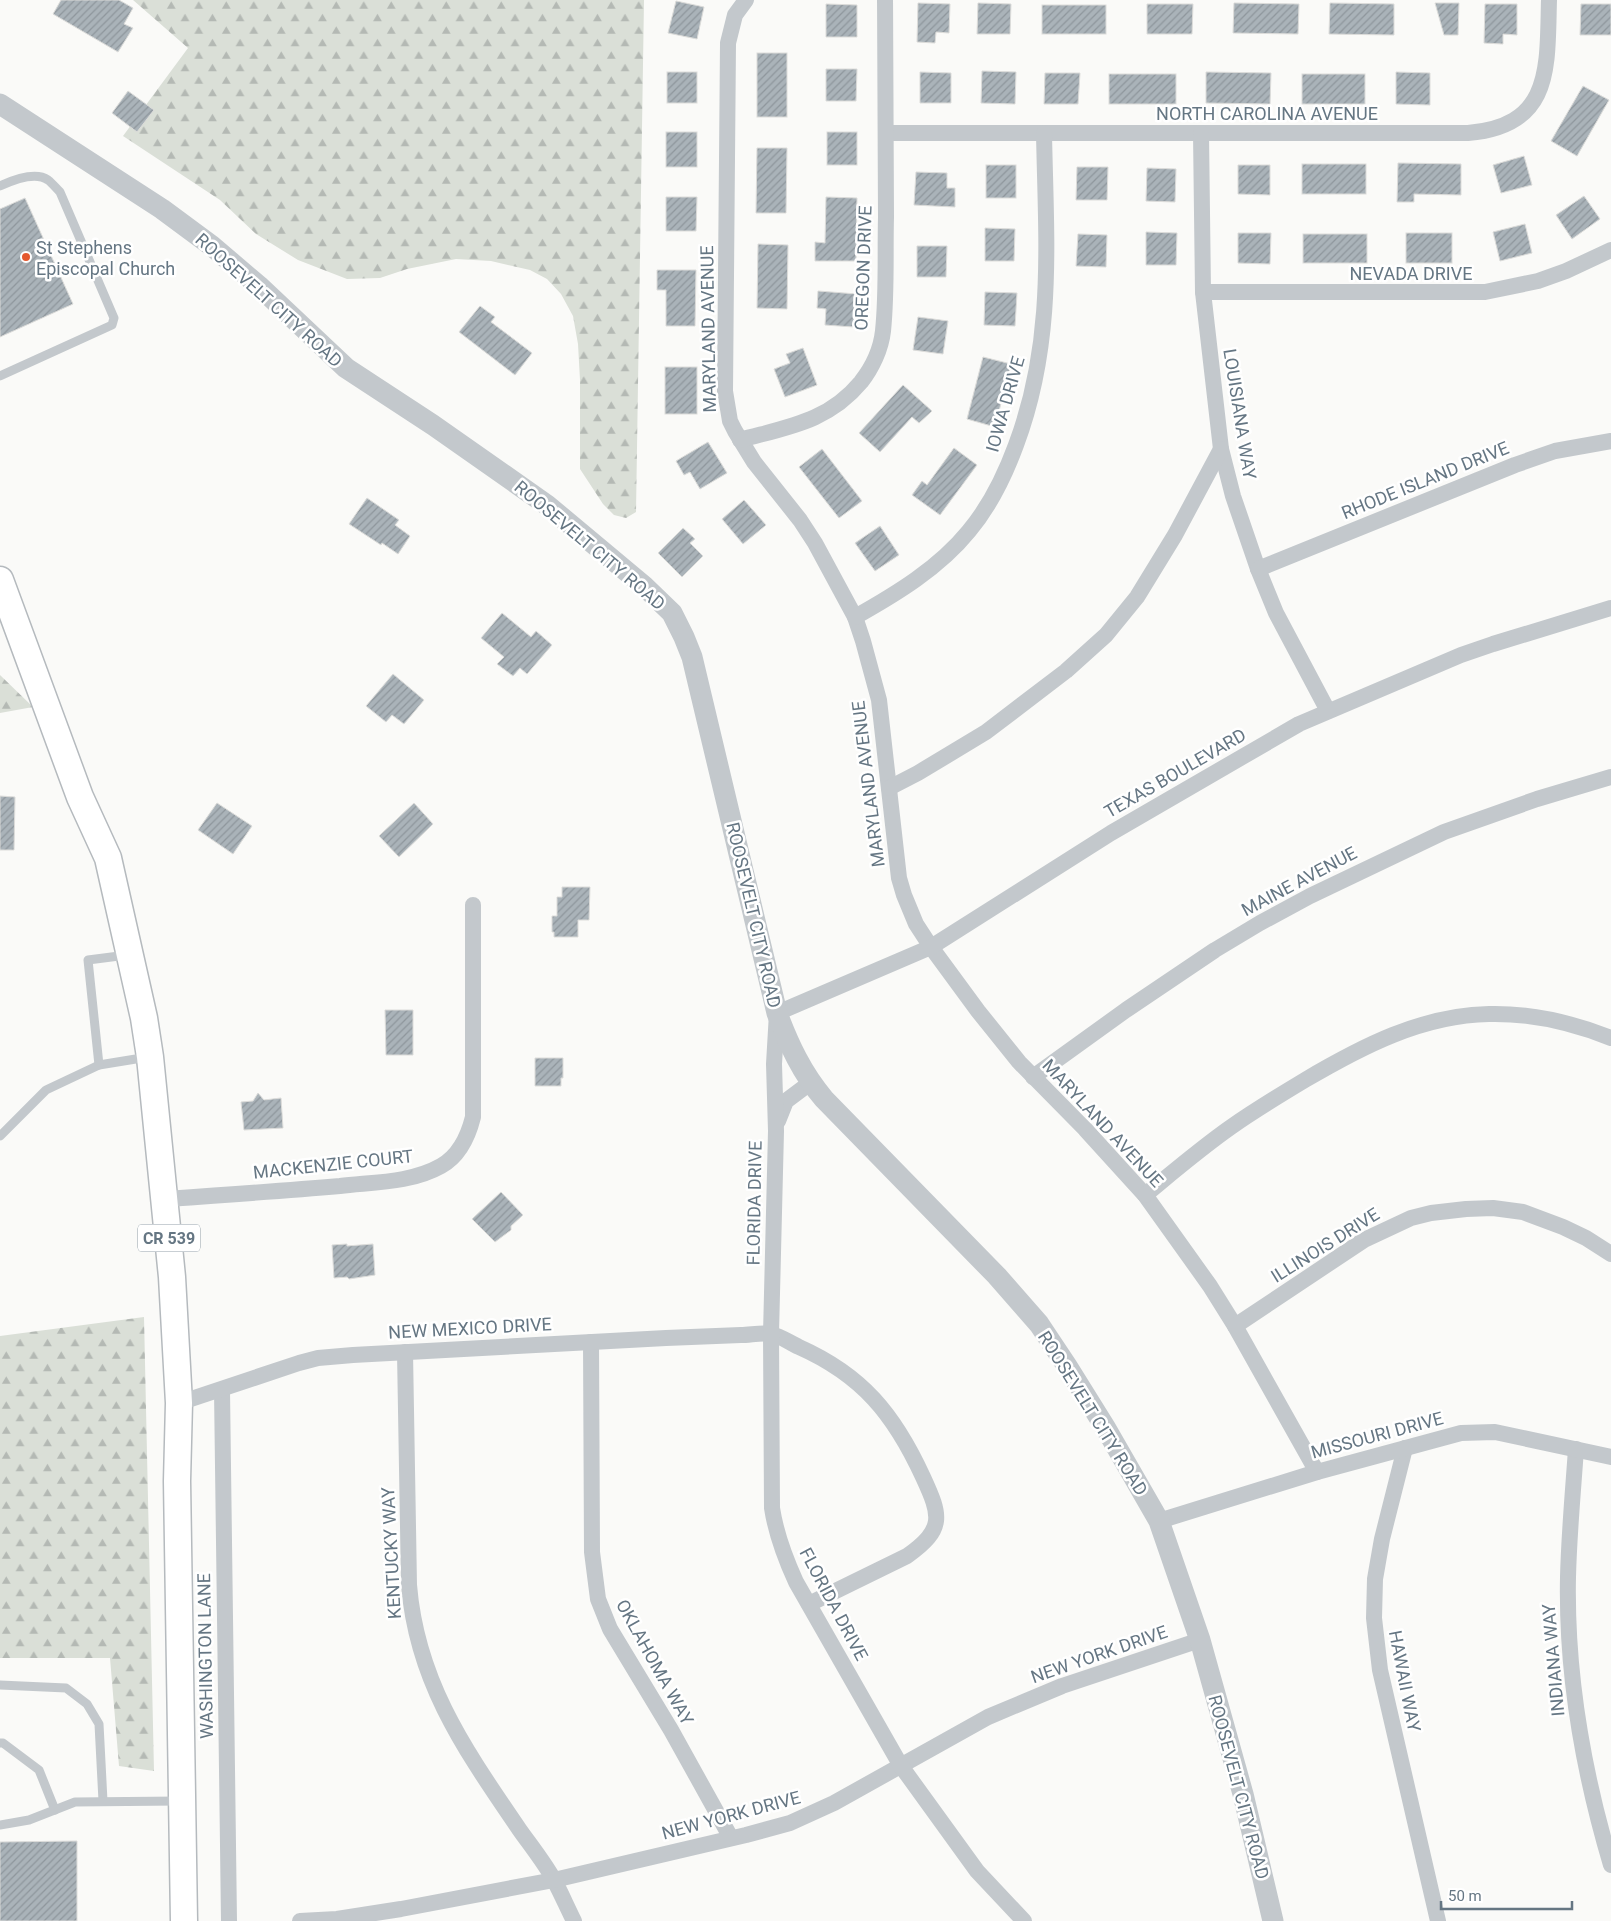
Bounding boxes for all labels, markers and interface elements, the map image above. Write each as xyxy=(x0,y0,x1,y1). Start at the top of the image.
street label: NORTH CAROLINA AVENUE xyxy=(1156,103,1378,124)
street label: OREGON DRIVE xyxy=(850,205,876,331)
street label: ROOSEVELT CITY ROAD xyxy=(191,229,347,371)
place label: St Stephens Episcopal Church xyxy=(36,237,175,279)
street label: MARYLAND AVENUE xyxy=(696,245,720,413)
marker: St Stephens Episcopal Church xyxy=(20,251,32,263)
street label: NEVADA DRIVE xyxy=(1350,263,1472,284)
street label: LOUISIANA WAY xyxy=(1219,347,1261,481)
street label: IOWA DRIVE xyxy=(981,354,1029,454)
street label: RHODE ISLAND DRIVE xyxy=(1338,437,1512,523)
street label: ROOSEVELT CITY ROAD xyxy=(510,476,670,614)
street label: MARYLAND AVENUE xyxy=(847,700,889,868)
street label: TEXAS BOULEVARD xyxy=(1101,724,1249,822)
street label: ROOSEVELT CITY ROAD xyxy=(722,820,786,1010)
street label: MAINE AVENUE xyxy=(1238,842,1360,920)
street label: MARYLAND AVENUE xyxy=(1038,1055,1168,1191)
street label: FLORIDA DRIVE xyxy=(742,1140,766,1266)
street label: MACKENZIE COURT xyxy=(252,1145,414,1183)
street label: ILLINOIS DRIVE xyxy=(1267,1203,1383,1287)
road number: CR 539 xyxy=(138,1224,200,1252)
street label: NEW MEXICO DRIVE xyxy=(388,1313,552,1343)
street label: ROOSEVELT CITY ROAD xyxy=(1034,1327,1152,1499)
street label: MISSOURI DRIVE xyxy=(1309,1407,1445,1463)
street label: KENTUCKY WAY xyxy=(377,1486,405,1620)
street label: FLORIDA DRIVE xyxy=(795,1544,873,1664)
street label: WASHINGTON LANE xyxy=(193,1573,217,1739)
street label: OKLAHOMA WAY xyxy=(612,1596,698,1728)
street label: INDIANA WAY xyxy=(1538,1603,1568,1717)
street label: NEW YORK DRIVE xyxy=(1028,1621,1170,1687)
street label: HAWAII WAY xyxy=(1385,1628,1425,1734)
street label: ROOSEVELT CITY ROAD xyxy=(1204,1693,1274,1881)
street label: NEW YORK DRIVE xyxy=(659,1786,803,1844)
scale bar xyxy=(1441,1878,1572,1910)
text: 50 m xyxy=(1448,1887,1482,1905)

